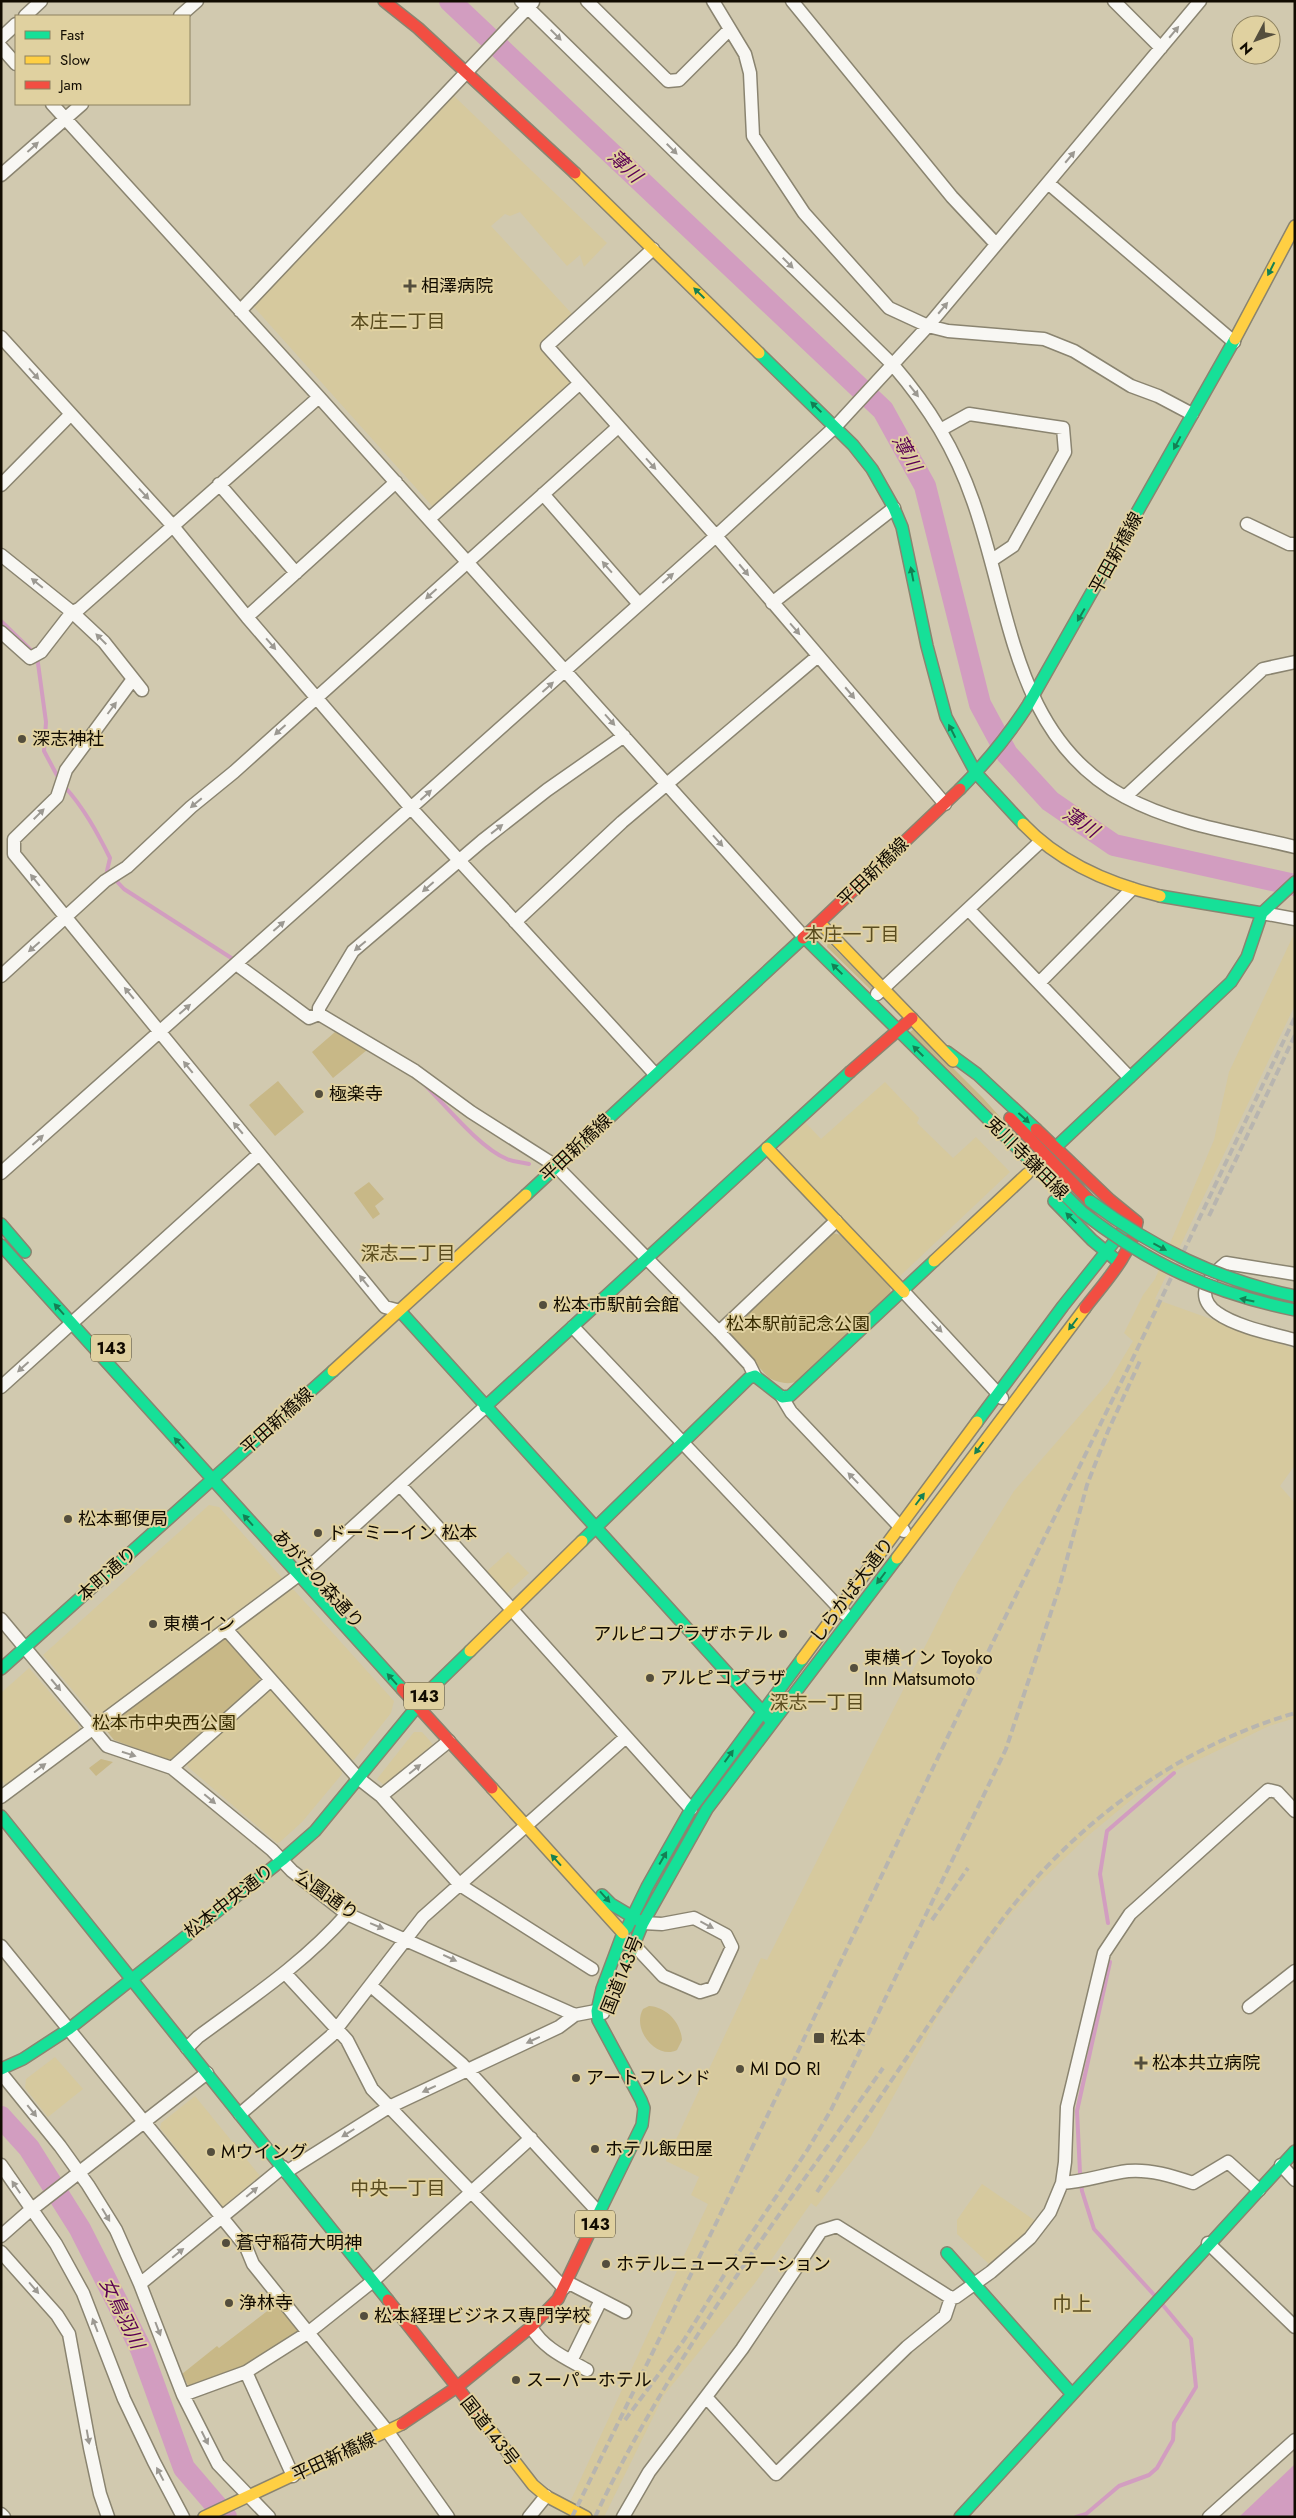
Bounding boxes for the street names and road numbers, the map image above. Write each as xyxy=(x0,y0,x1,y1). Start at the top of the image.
street label: 平田新橋線 xyxy=(1083,507,1149,599)
street label: 平田新橋線 xyxy=(832,831,914,913)
street label: 平田新橋線 xyxy=(534,1108,618,1188)
street label: 兎川寺鎌田線 xyxy=(980,1111,1074,1205)
road number: 143 xyxy=(91,1335,131,1362)
street label: 平田新橋線 xyxy=(235,1381,319,1461)
street label: あがたの森通り xyxy=(266,1523,370,1635)
street label: しらかば大通り xyxy=(804,1532,900,1648)
street label: 本町通り xyxy=(72,1540,142,1608)
road number: 143 xyxy=(404,1682,444,1710)
street label: 松本中央通り xyxy=(178,1858,280,1944)
street label: 公園通り xyxy=(290,1864,364,1926)
street label: 国道143号 xyxy=(595,1932,649,2018)
road number: 143 xyxy=(575,2210,615,2238)
street label: 国道143号 xyxy=(454,2391,526,2471)
street label: 平田新橋線 xyxy=(288,2426,380,2488)

